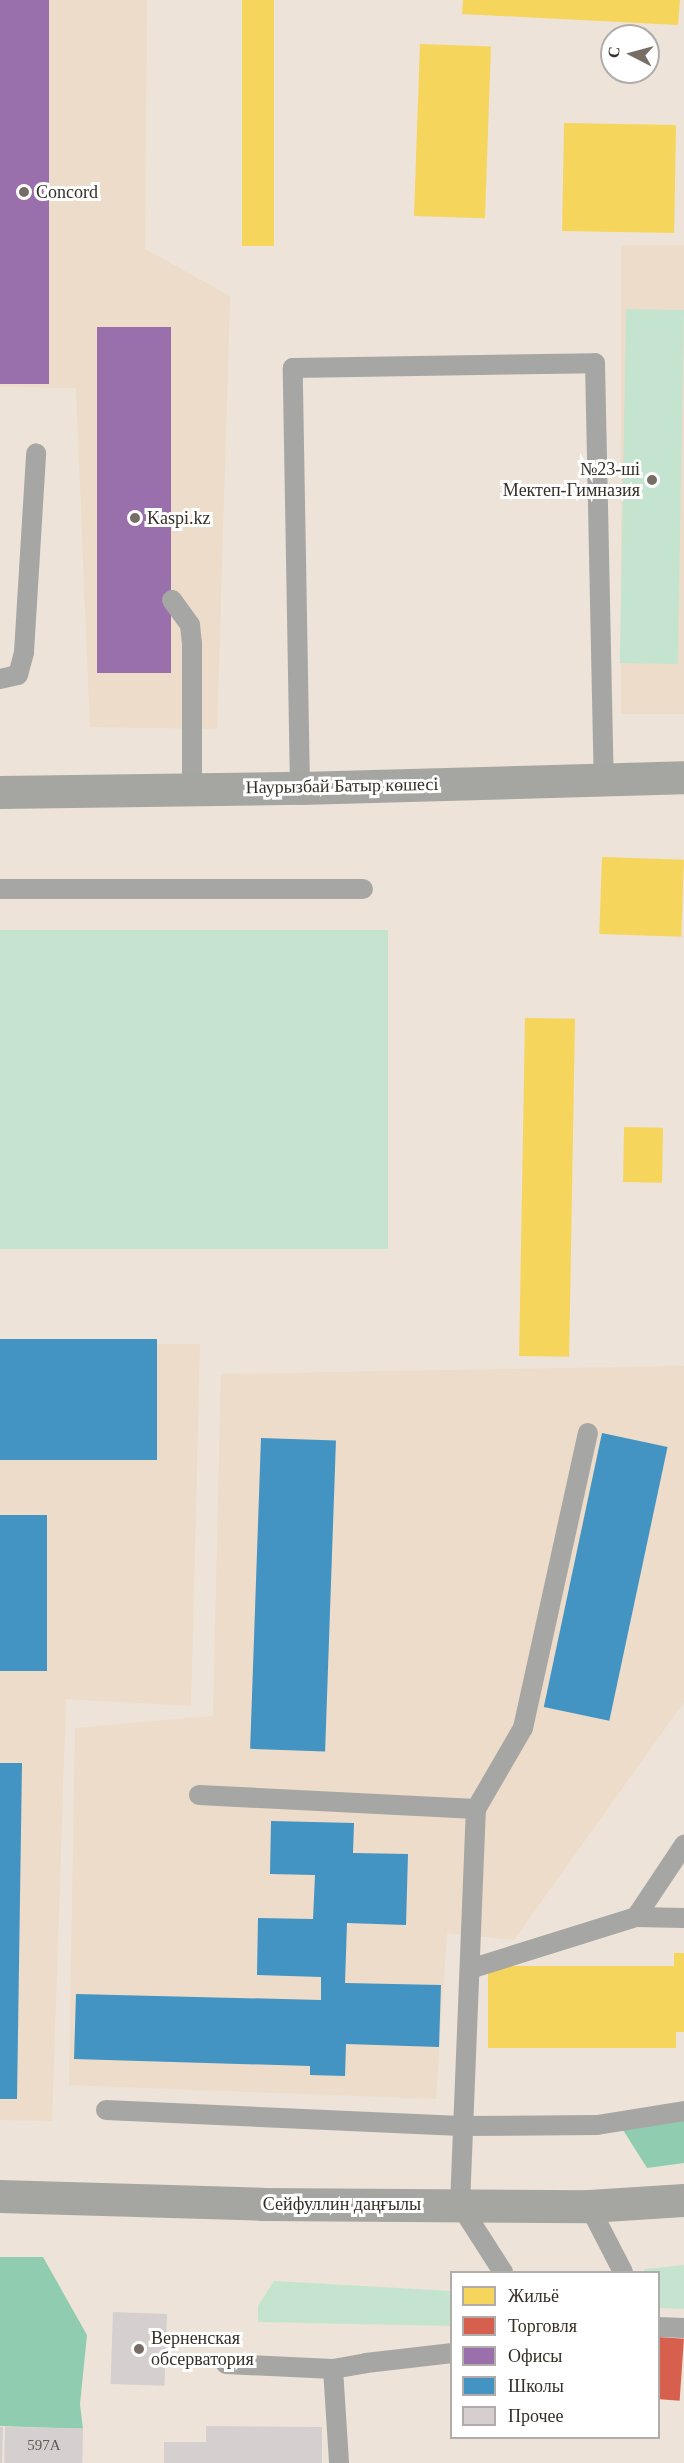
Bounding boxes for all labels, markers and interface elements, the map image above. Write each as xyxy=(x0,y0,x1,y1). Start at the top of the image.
north arrow xyxy=(600,24,660,84)
text: С xyxy=(605,46,623,59)
place label: Concord xyxy=(36,181,98,203)
marker: Concord xyxy=(17,185,31,199)
place label: №23-ші Мектеп-Гимназия xyxy=(503,459,640,502)
marker: №23-ші Мектеп-Гимназия xyxy=(645,473,659,487)
place label: Kaspi.kz xyxy=(147,507,210,529)
marker: Kaspi.kz xyxy=(128,511,142,525)
street label: Наурызбай Батыр көшесі xyxy=(245,774,439,798)
street label: Сейфуллин даңғылы xyxy=(263,2193,421,2215)
legend xyxy=(450,2271,660,2439)
text: Жильё xyxy=(508,2286,559,2306)
text: Торговля xyxy=(508,2316,577,2336)
place label: Верненская обсерватория xyxy=(151,2328,254,2370)
marker: Верненская обсерватория xyxy=(132,2342,146,2356)
text: Офисы xyxy=(508,2346,562,2366)
text: Школы xyxy=(508,2376,564,2396)
text: Прочее xyxy=(508,2406,564,2426)
house number: 597А xyxy=(27,2437,61,2455)

